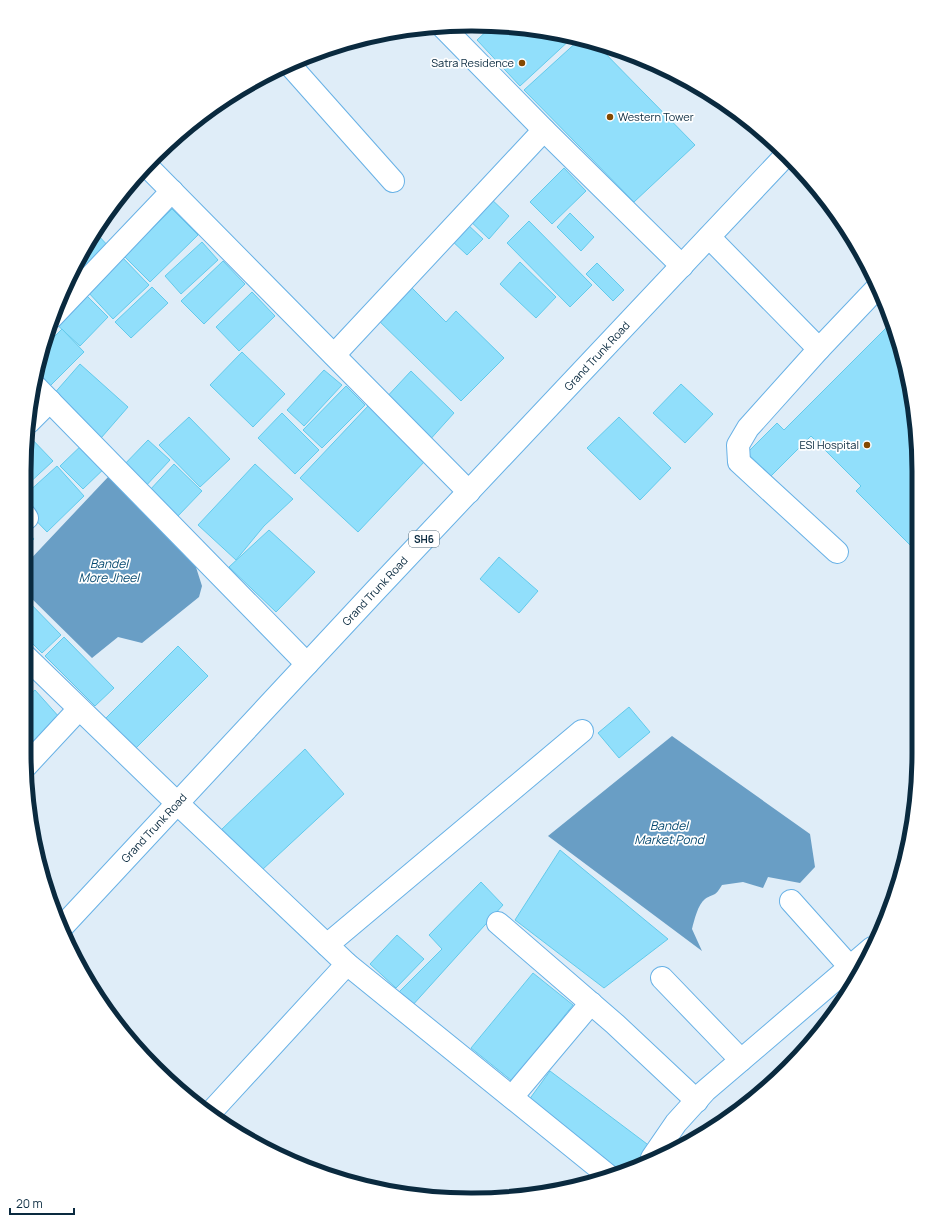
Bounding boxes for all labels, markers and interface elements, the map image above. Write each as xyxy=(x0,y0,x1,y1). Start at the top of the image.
place label: Satra Residence xyxy=(431,55,515,70)
marker: Satra Residence xyxy=(517,58,527,68)
place label: Western Tower xyxy=(618,109,694,124)
marker: Western Tower xyxy=(605,112,615,122)
street label: Grand Trunk Road xyxy=(561,318,633,394)
place label: ESI Hospital xyxy=(800,437,859,452)
marker: ESI Hospital xyxy=(862,440,872,450)
road number: SH6 xyxy=(409,531,439,547)
street label: Grand Trunk Road xyxy=(339,553,411,629)
water label: Bandel More Jheel xyxy=(79,555,141,586)
street label: Grand Trunk Road xyxy=(118,790,190,866)
water label: Bandel Market Pond xyxy=(634,817,706,848)
scale bar xyxy=(10,1190,74,1216)
text: 20 m xyxy=(16,1195,43,1212)

